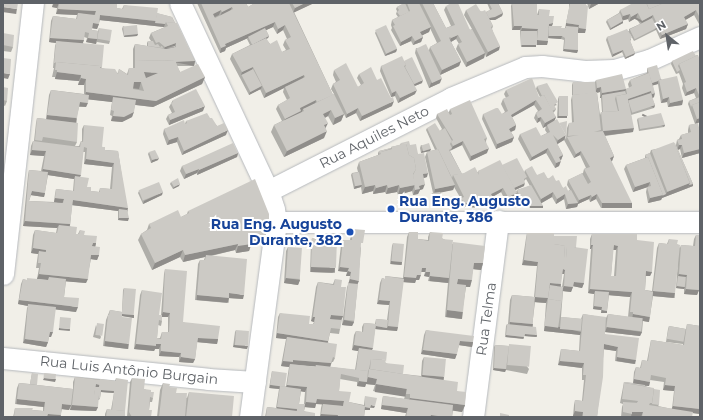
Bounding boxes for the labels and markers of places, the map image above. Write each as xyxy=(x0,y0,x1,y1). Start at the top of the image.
place label: Rua Eng. Augusto Durante, 386 xyxy=(399,193,530,226)
marker: Rua Eng. Augusto Durante, 386 xyxy=(386,204,396,214)
place label: Rua Eng. Augusto Durante, 382 xyxy=(211,216,342,248)
marker: Rua Eng. Augusto Durante, 382 xyxy=(345,227,355,237)

